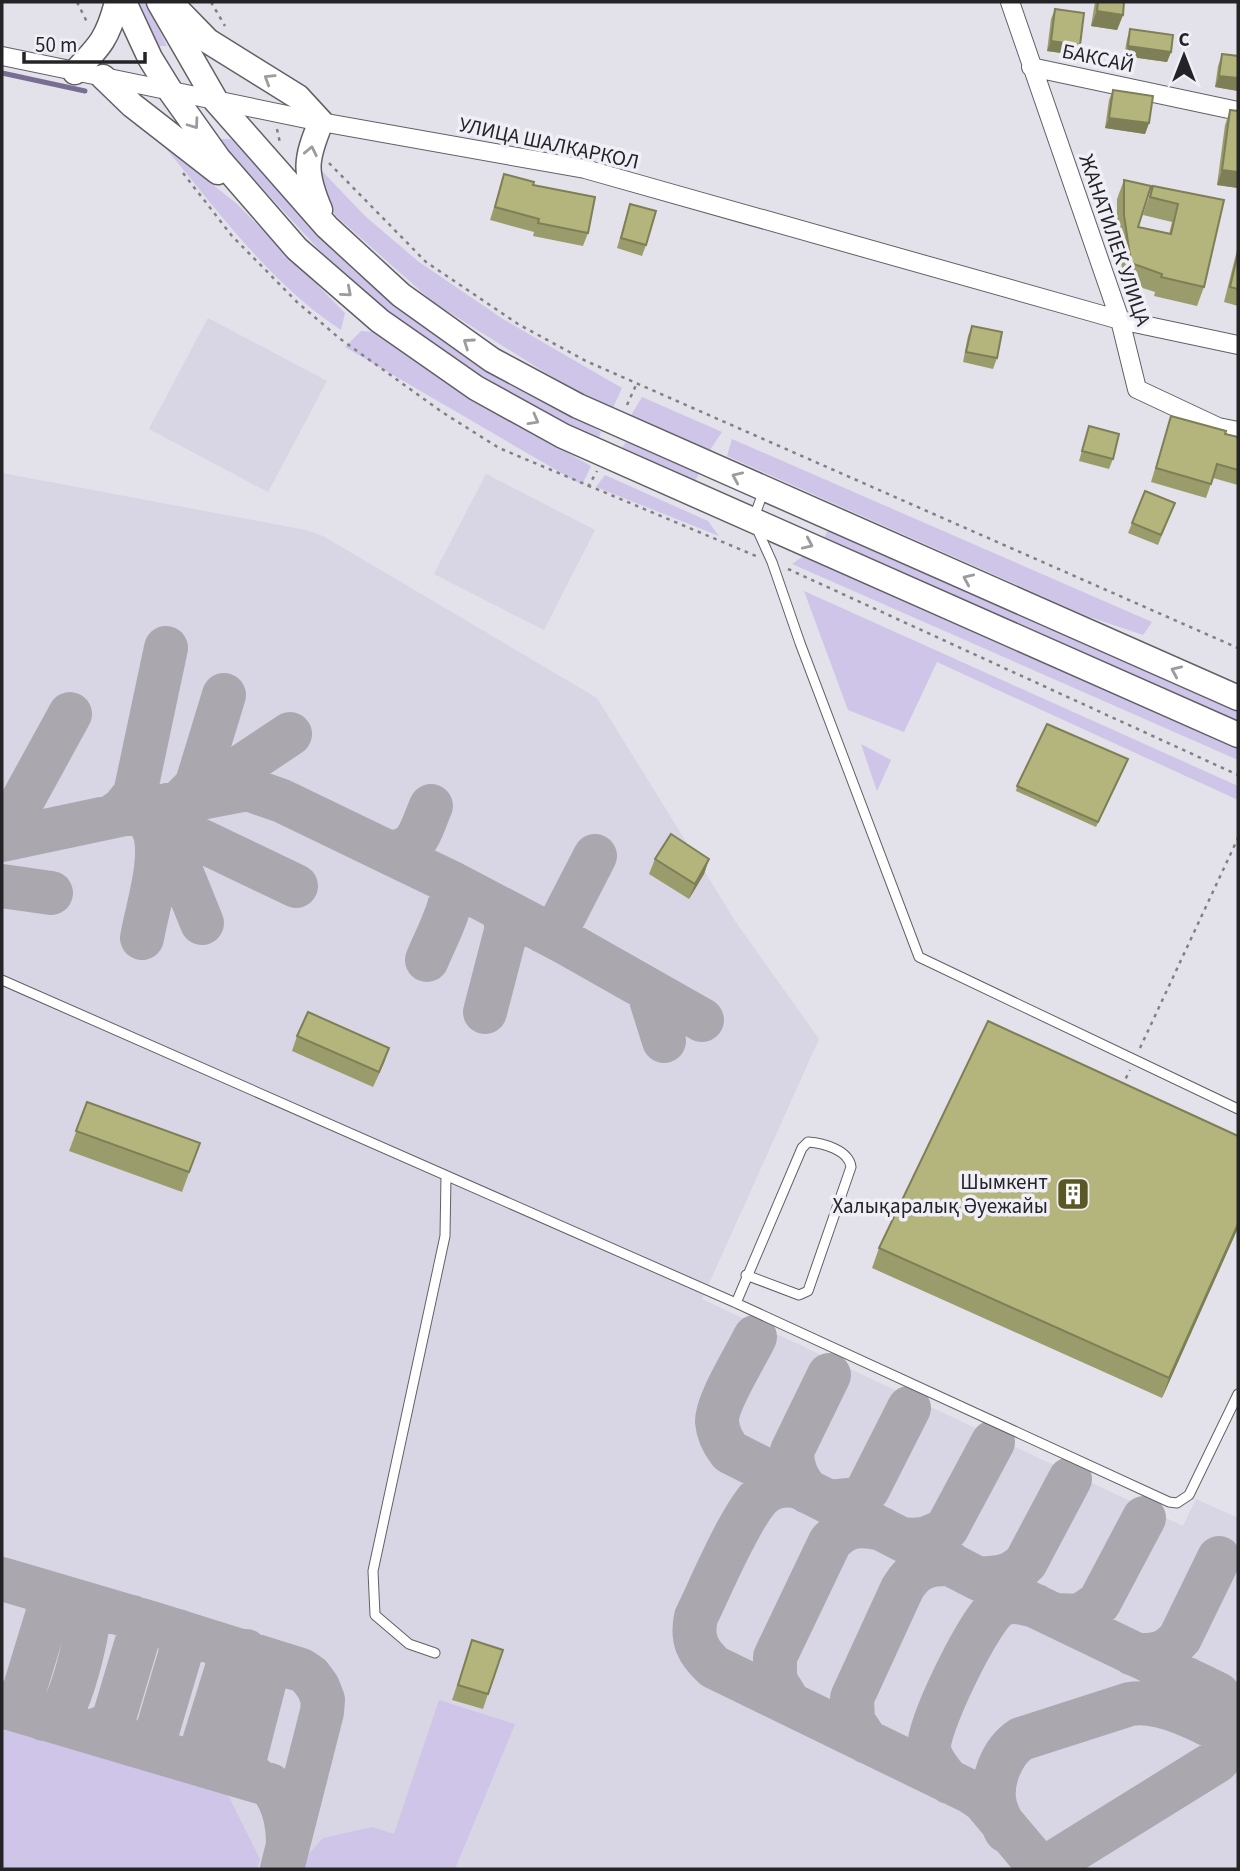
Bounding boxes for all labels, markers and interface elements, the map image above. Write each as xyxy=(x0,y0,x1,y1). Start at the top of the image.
scale bar xyxy=(24,21,145,65)
north arrow xyxy=(1149,21,1219,91)
text: С xyxy=(1178,27,1190,54)
text: 50 m xyxy=(35,30,77,60)
street label: БАКСАЙ xyxy=(1059,36,1137,80)
one-way arrow xyxy=(263,74,276,87)
street label: УЛИЦА ШАЛКАРКОЛ xyxy=(456,109,642,177)
one-way arrow xyxy=(186,116,198,129)
one-way arrow xyxy=(303,145,318,157)
street label: ЖАНАТИЛЕК УЛИЦА xyxy=(1072,150,1159,331)
one-way arrow xyxy=(338,284,351,296)
one-way arrow xyxy=(463,339,476,351)
one-way arrow xyxy=(527,412,539,425)
one-way arrow xyxy=(732,471,745,485)
one-way arrow xyxy=(801,536,813,550)
one-way arrow xyxy=(963,573,975,587)
one-way arrow xyxy=(1171,665,1183,679)
place label: Шымкент Халықаралық Әуежайы xyxy=(832,1167,1048,1221)
building icon: Шымкент Халықаралық Әуежайы xyxy=(1054,1175,1092,1213)

